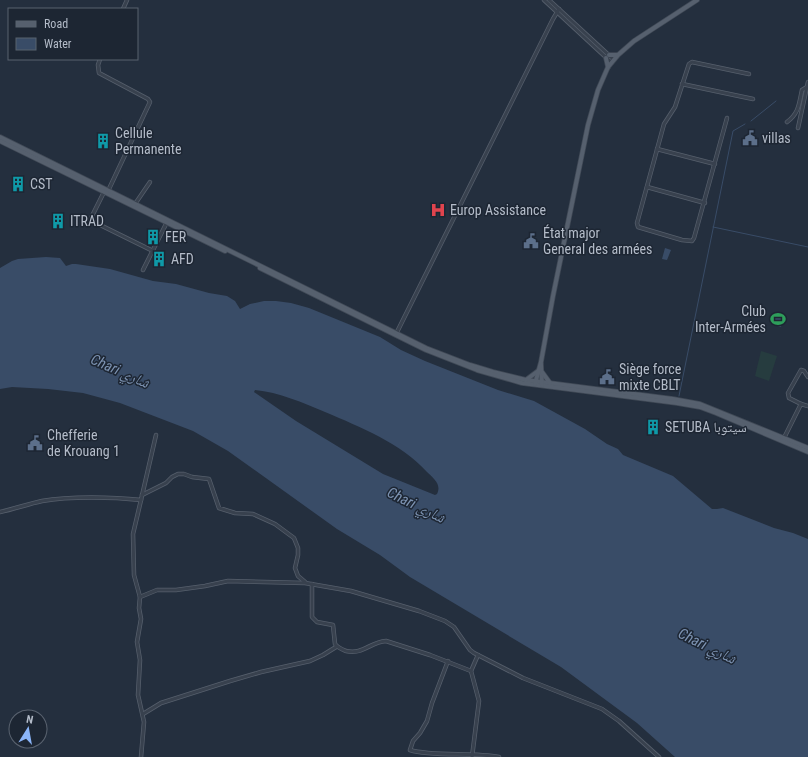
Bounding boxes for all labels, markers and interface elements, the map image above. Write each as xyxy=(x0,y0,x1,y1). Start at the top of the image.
legend xyxy=(8,8,138,60)
text: Road xyxy=(44,17,68,31)
text: Water xyxy=(44,37,72,51)
place label: Cellule Permanente xyxy=(115,125,182,157)
public building icon: villas xyxy=(741,129,759,147)
place label: villas xyxy=(762,130,791,146)
building icon: Cellule Permanente xyxy=(94,132,112,150)
building icon: CST xyxy=(9,175,27,193)
place label: CST xyxy=(30,176,52,192)
hospital icon: Europ Assistance xyxy=(429,201,447,219)
place label: Europ Assistance xyxy=(450,202,546,218)
building icon: ITRAD xyxy=(49,212,67,230)
place label: ITRAD xyxy=(70,213,104,229)
place label: État major General des armées xyxy=(543,224,652,257)
building icon: FER xyxy=(144,228,162,246)
place label: FER xyxy=(165,229,187,245)
public building icon: État major General des armées xyxy=(522,232,540,250)
building icon: AFD xyxy=(150,250,168,268)
place label: AFD xyxy=(171,251,194,267)
place label: Club Inter-Armées xyxy=(695,303,766,335)
sports icon: Club Inter-Armées xyxy=(769,310,787,328)
water label: Chari شاري xyxy=(87,350,153,395)
place label: Siège force mixte CBLT xyxy=(619,361,682,393)
public building icon: Siège force mixte CBLT xyxy=(598,368,616,386)
building icon: SETUBA سيتوبا xyxy=(644,418,662,436)
place label: SETUBA سيتوبا xyxy=(665,419,747,436)
place label: Chefferie de Krouang 1 xyxy=(47,427,120,459)
public building icon: Chefferie de Krouang 1 xyxy=(26,434,44,452)
water label: Chari شاري xyxy=(383,483,448,529)
water label: Chari شاري xyxy=(674,624,739,670)
north arrow xyxy=(8,709,48,749)
text: N xyxy=(25,713,35,727)

